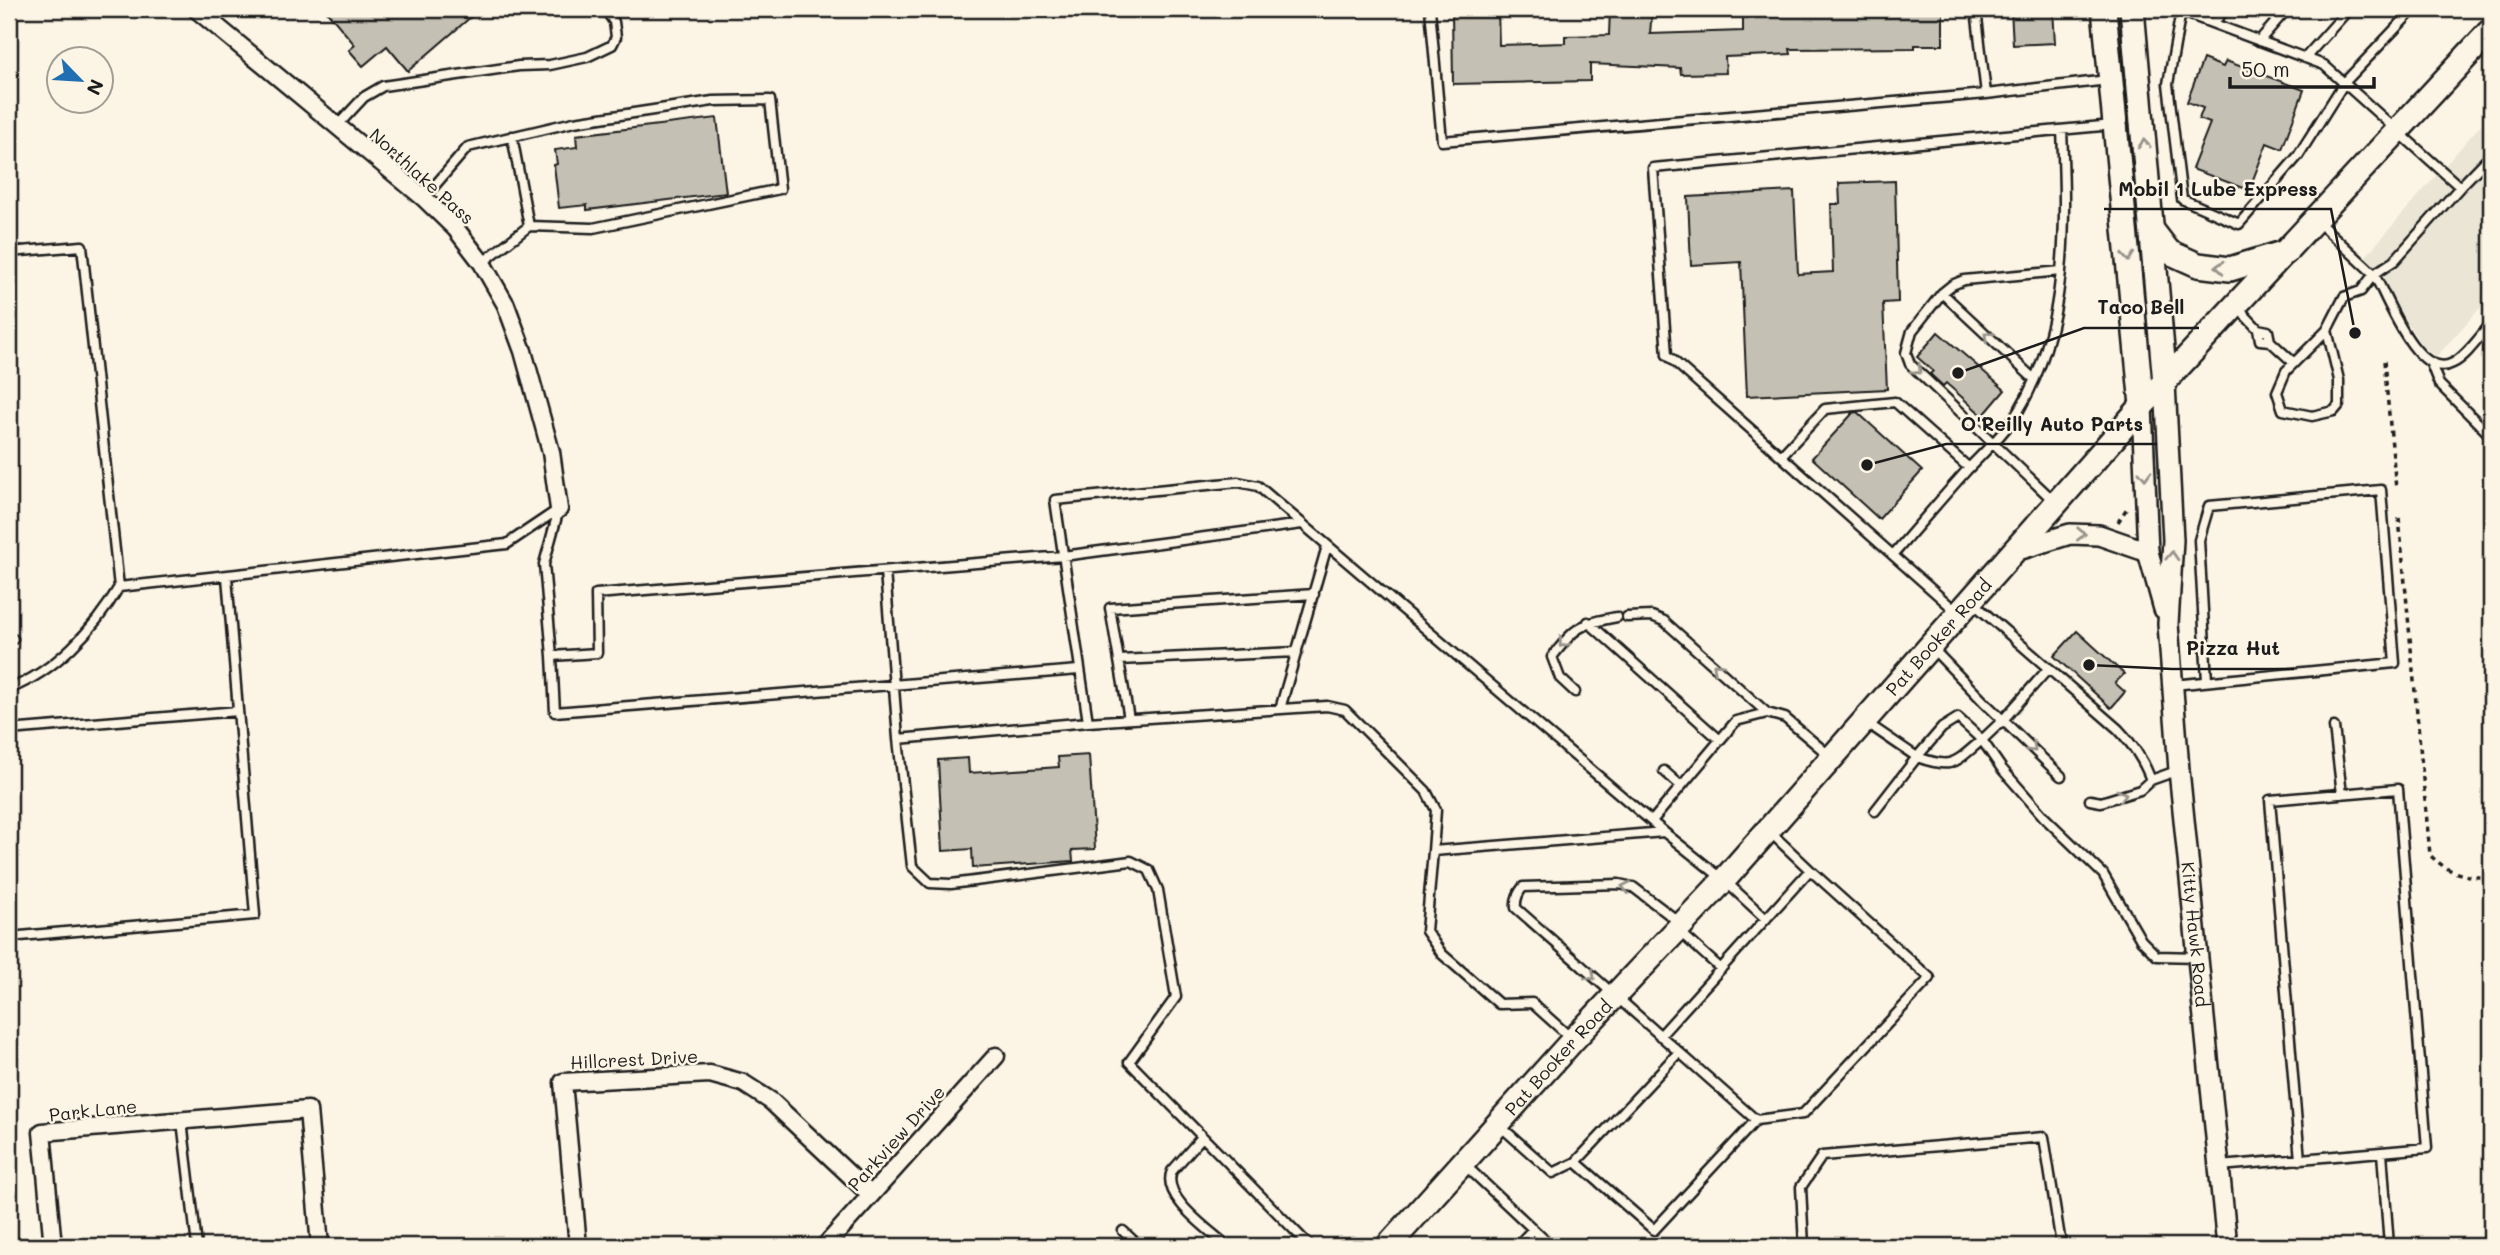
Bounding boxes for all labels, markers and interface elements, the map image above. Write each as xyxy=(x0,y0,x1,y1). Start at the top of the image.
north arrow xyxy=(46,46,116,116)
scale bar xyxy=(2230,46,2374,90)
text: 50 m xyxy=(2241,55,2290,82)
text: N xyxy=(81,76,110,99)
street label: Northlake Pass xyxy=(365,123,479,229)
one-way arrow xyxy=(2137,138,2152,149)
callout: Mobil 1 Lube Express xyxy=(2104,169,2331,209)
text: Mobil 1 Lube Express xyxy=(2118,176,2318,201)
one-way arrow xyxy=(2120,251,2135,262)
one-way arrow xyxy=(2214,260,2225,275)
callout: Taco Bell xyxy=(2084,288,2199,328)
text: Taco Bell xyxy=(2097,294,2185,319)
one-way arrow xyxy=(1983,332,1996,344)
one-way arrow xyxy=(1909,362,1921,375)
callout: O'Reilly Auto Parts xyxy=(1946,404,2157,444)
text: O'Reilly Auto Parts xyxy=(1961,411,2143,436)
one-way arrow xyxy=(2138,469,2153,480)
one-way arrow xyxy=(2076,526,2087,542)
one-way arrow xyxy=(2164,550,2179,561)
street label: Pat Booker Road xyxy=(1880,573,1997,701)
callout: Pizza Hut xyxy=(2172,629,2294,669)
one-way arrow xyxy=(1559,635,1572,647)
text: Pizza Hut xyxy=(2186,635,2280,660)
one-way arrow xyxy=(1712,662,1725,675)
one-way arrow xyxy=(2024,740,2037,753)
one-way arrow xyxy=(2116,789,2128,804)
street label: Kitty Hawk Road xyxy=(2176,861,2215,1008)
one-way arrow xyxy=(1620,880,1632,895)
one-way arrow xyxy=(1583,968,1596,980)
street label: Pat Booker Road xyxy=(1499,994,1617,1120)
street label: Hillcrest Drive xyxy=(569,1044,699,1074)
street label: Parkview Drive xyxy=(842,1080,950,1196)
street label: Park Lane xyxy=(48,1093,138,1127)

